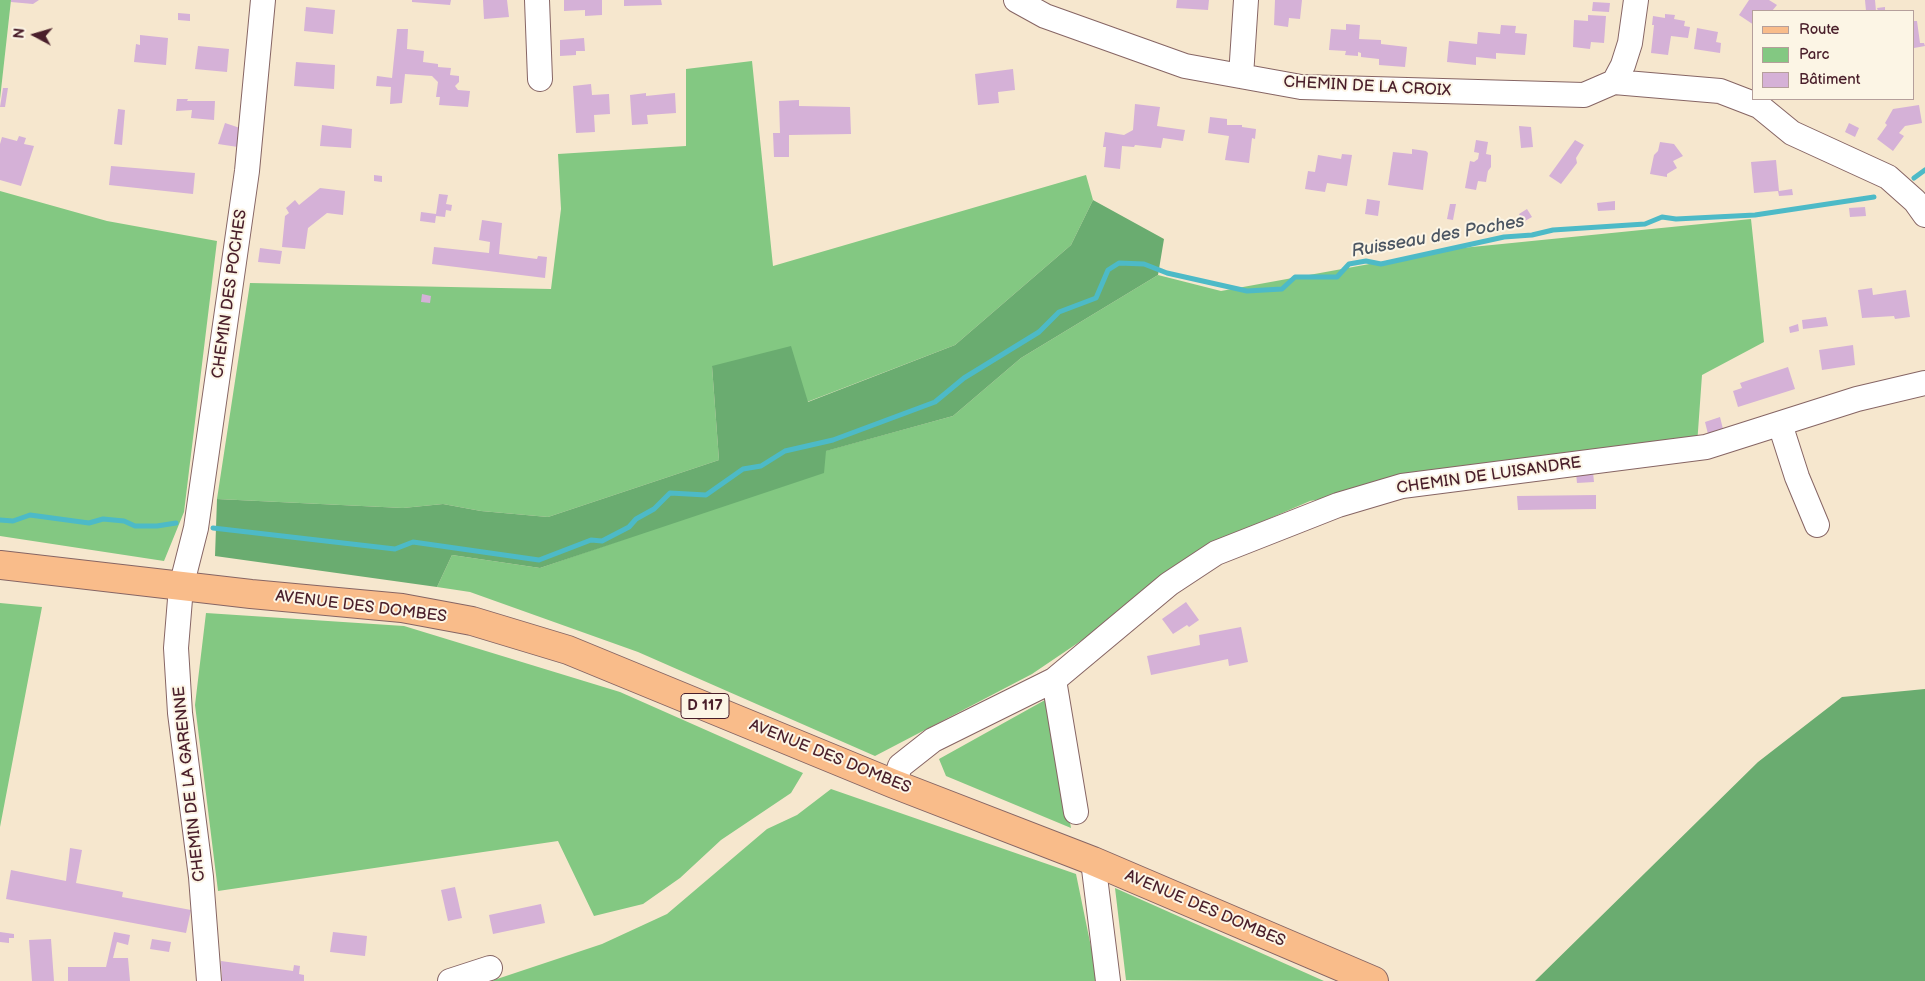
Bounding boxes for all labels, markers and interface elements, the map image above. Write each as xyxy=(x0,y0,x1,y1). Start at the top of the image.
north arrow xyxy=(10,10,60,60)
legend xyxy=(1752,10,1915,100)
text: Route xyxy=(1799,20,1839,39)
text: N xyxy=(11,27,29,40)
text: Parc xyxy=(1799,45,1829,64)
text: Bâtiment xyxy=(1799,70,1860,89)
street label: CHEMIN DE LA CROIX xyxy=(1283,73,1451,101)
street label: CHEMIN DES POCHES xyxy=(209,208,251,380)
water label: Ruisseau des Poches xyxy=(1350,211,1526,263)
street label: CHEMIN DE LUISANDRE xyxy=(1395,454,1583,498)
street label: AVENUE DES DOMBES xyxy=(274,587,448,627)
street label: CHEMIN DE LA GARENNE xyxy=(170,685,210,883)
road number: D 117 xyxy=(681,694,729,718)
street label: AVENUE DES DOMBES xyxy=(747,716,913,798)
street label: AVENUE DES DOMBES xyxy=(1122,866,1288,952)

